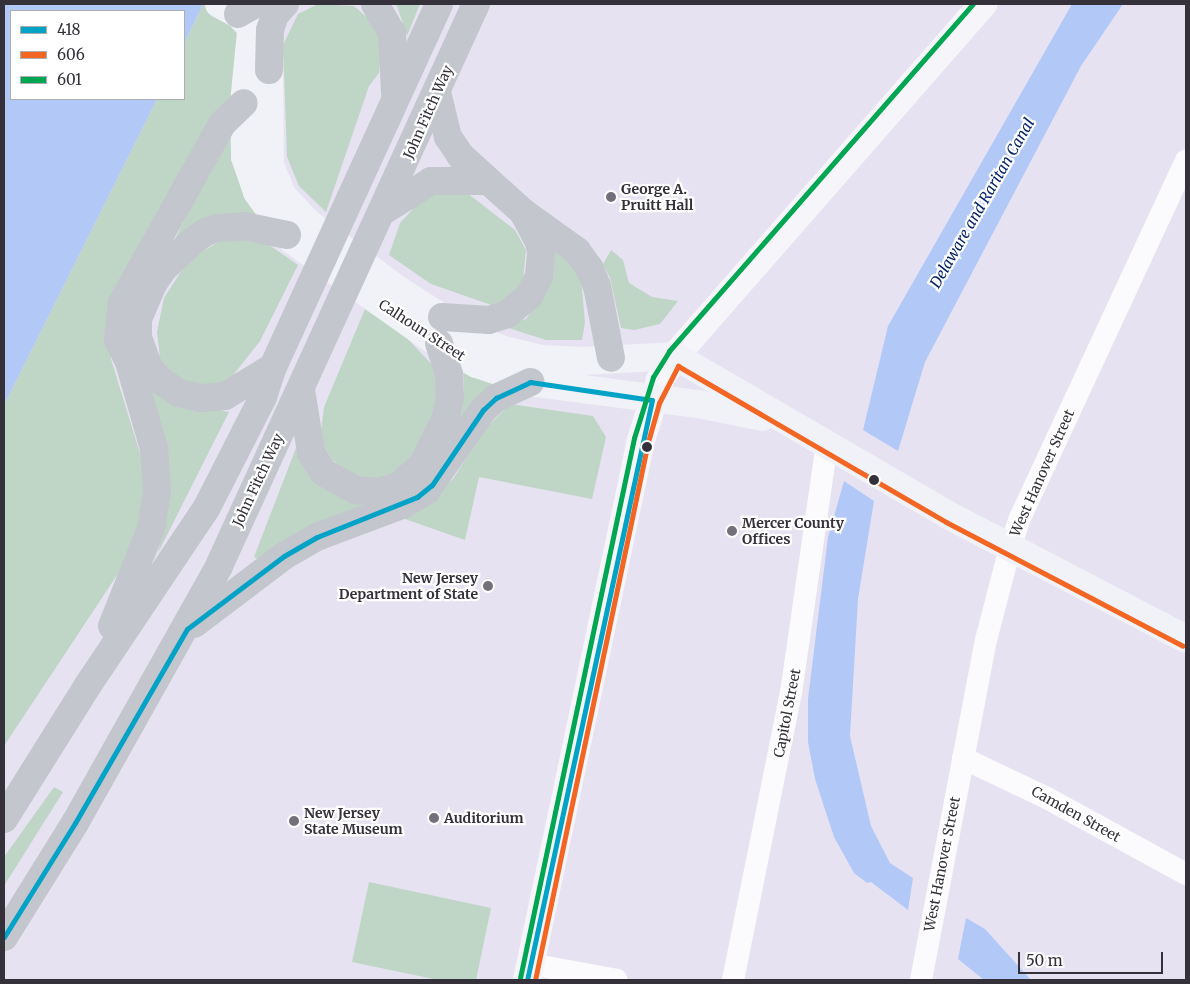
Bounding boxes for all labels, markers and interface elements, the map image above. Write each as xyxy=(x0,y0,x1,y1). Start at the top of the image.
legend xyxy=(10,10,185,100)
text: 418 xyxy=(57,20,80,39)
text: 606 xyxy=(57,45,85,64)
street label: John Fitch Way xyxy=(400,63,456,161)
text: 601 xyxy=(57,70,82,89)
water label: Delaware and Raritan Canal xyxy=(926,115,1038,291)
place label: George A. Pruitt Hall xyxy=(621,181,693,213)
marker: George A. Pruitt Hall xyxy=(605,191,617,203)
street label: Calhoun Street xyxy=(376,296,468,364)
street label: West Hanover Street xyxy=(1006,407,1078,539)
street label: John Fitch Way xyxy=(229,431,287,529)
unlabelled marker xyxy=(642,442,652,452)
unlabelled marker xyxy=(869,475,879,485)
place label: Mercer County Offices xyxy=(742,515,844,548)
marker: Mercer County Offices xyxy=(726,525,738,537)
place label: New Jersey Department of State xyxy=(339,570,478,602)
marker: New Jersey Department of State xyxy=(482,580,494,592)
street label: Capitol Street xyxy=(770,667,804,759)
street label: Camden Street xyxy=(1029,783,1123,845)
street label: West Hanover Street xyxy=(921,795,963,933)
place label: New Jersey State Museum xyxy=(304,805,403,838)
place label: Auditorium xyxy=(444,810,524,826)
marker: Auditorium xyxy=(428,812,440,824)
marker: New Jersey State Museum xyxy=(288,815,300,827)
scale bar xyxy=(1020,942,1165,974)
text: 50 m xyxy=(1026,951,1063,970)

